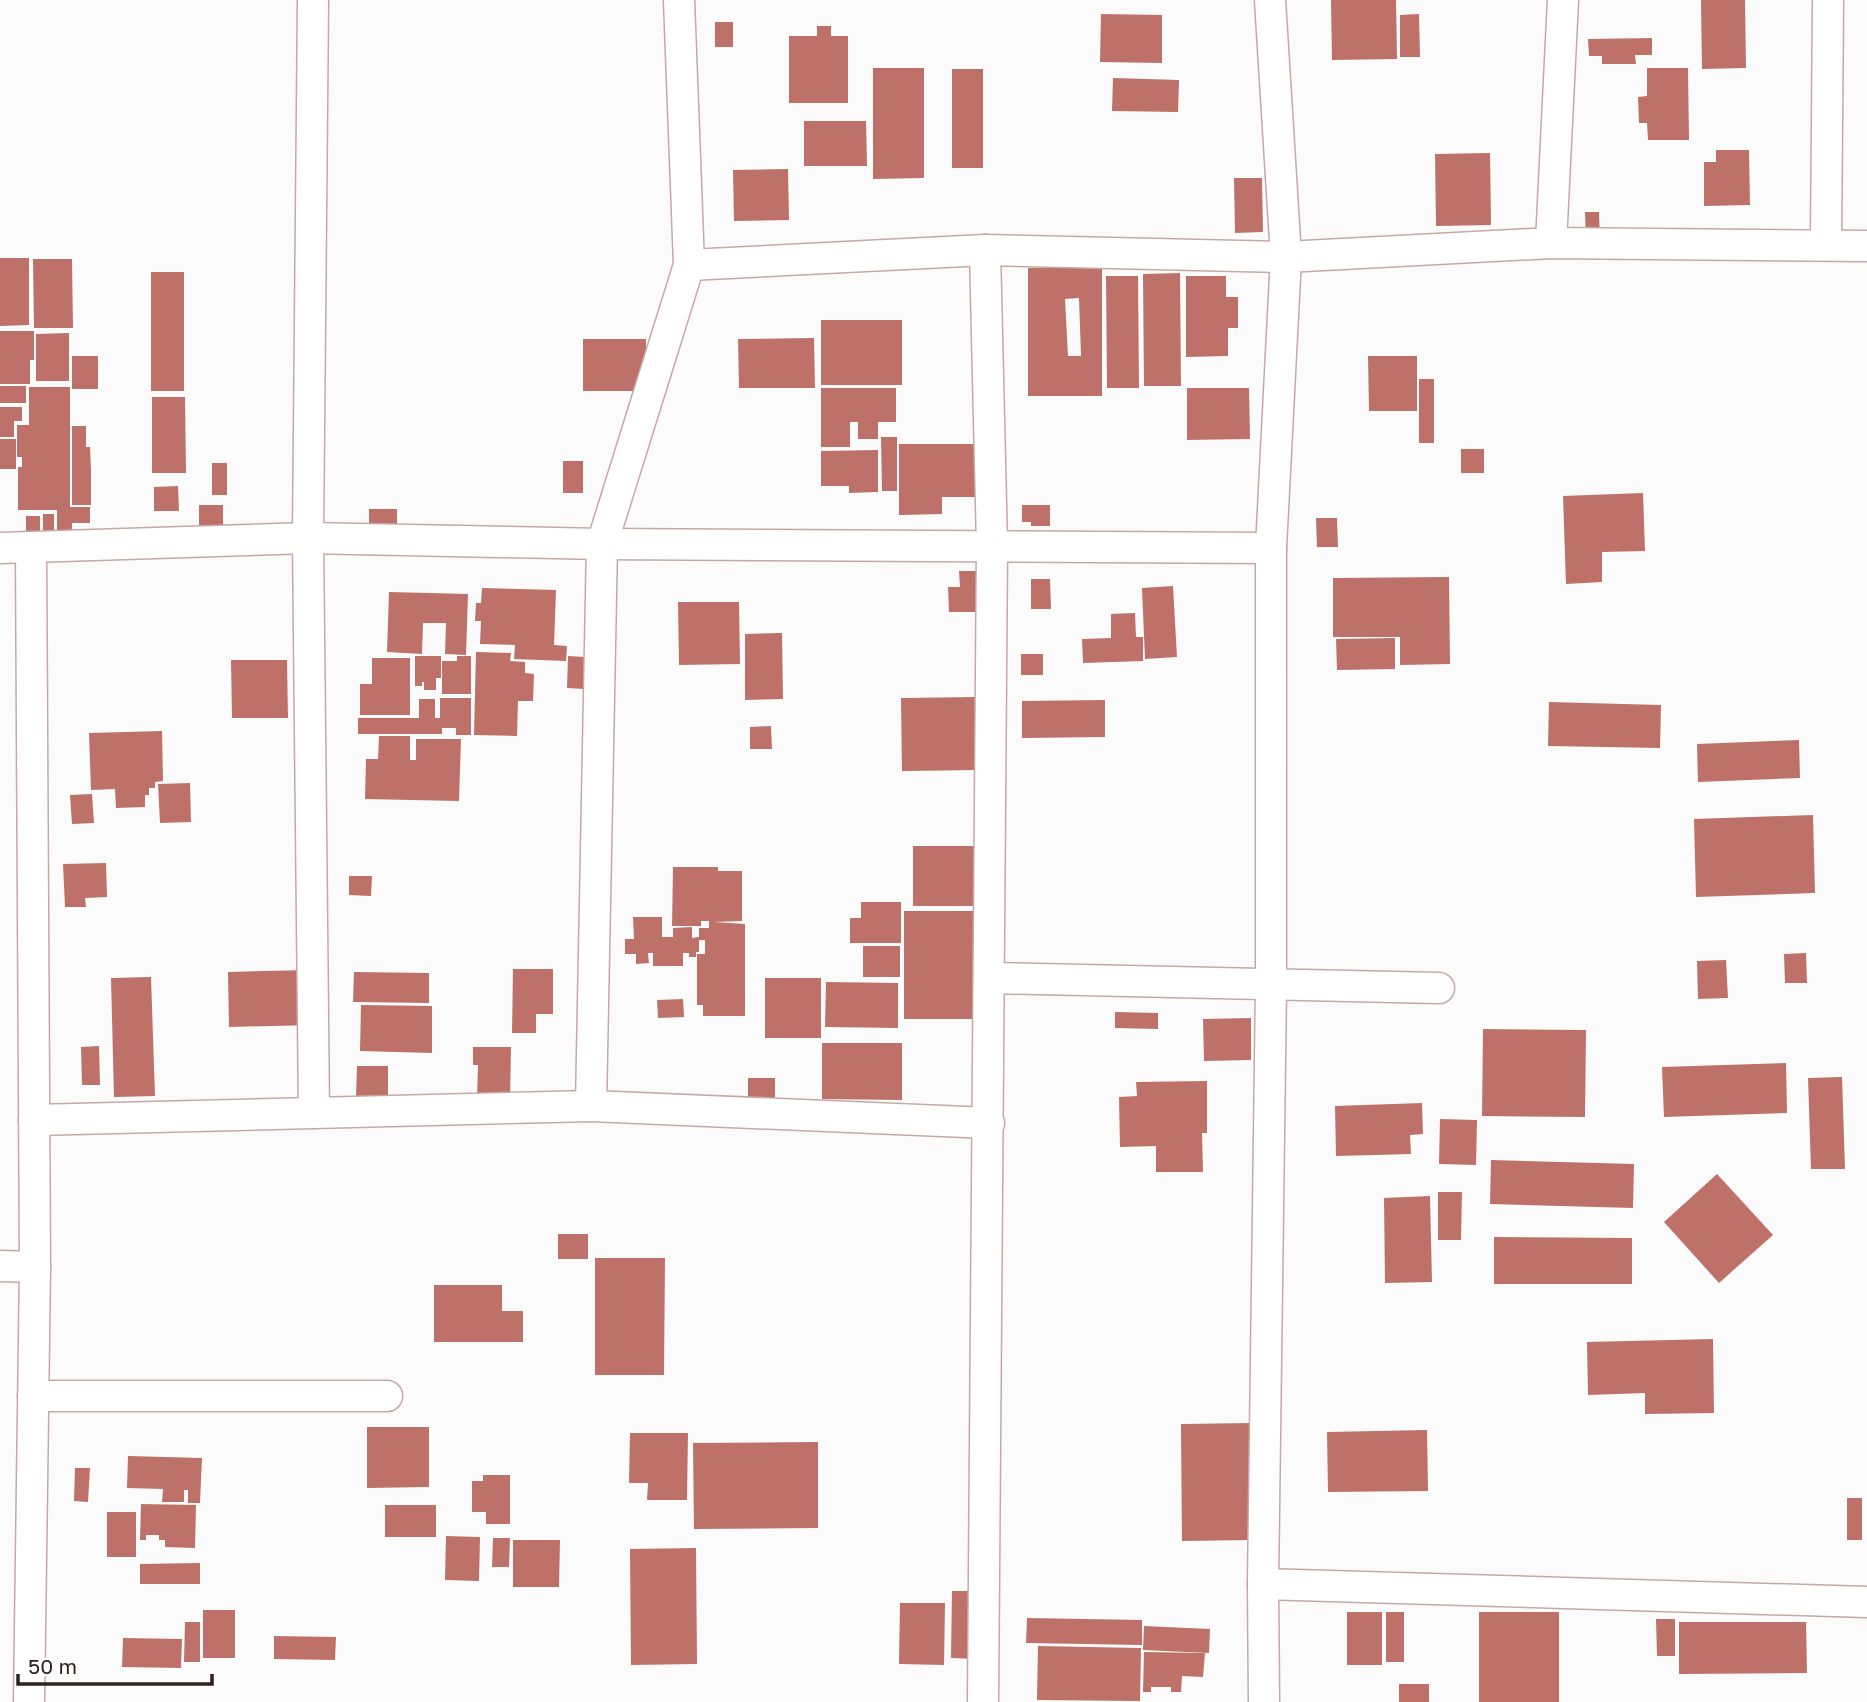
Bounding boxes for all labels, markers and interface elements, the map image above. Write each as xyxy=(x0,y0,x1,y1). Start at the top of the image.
scale bar xyxy=(18,1642,212,1686)
text: 50 m xyxy=(28,1653,77,1679)

